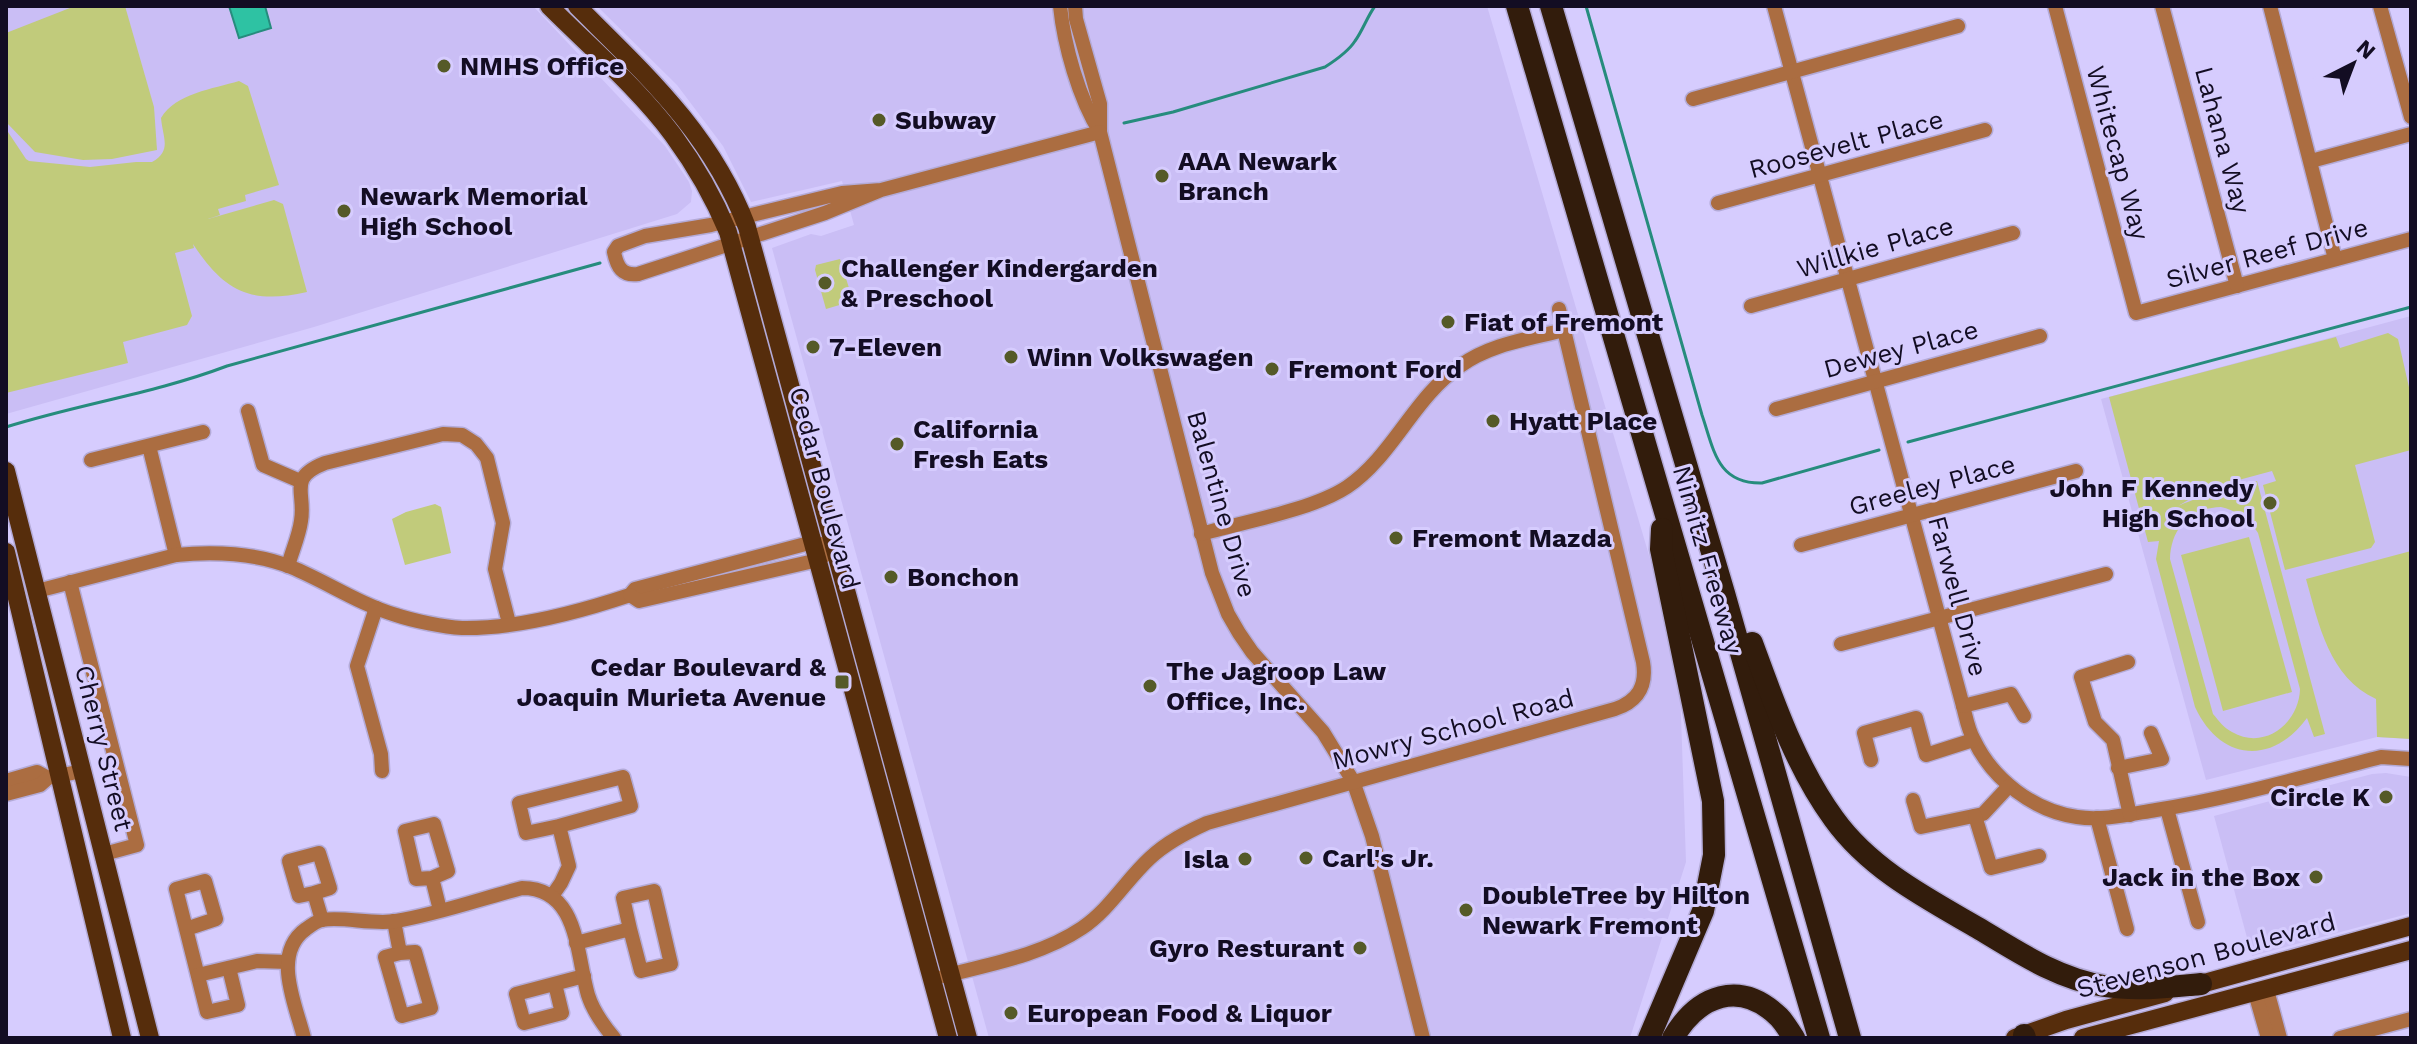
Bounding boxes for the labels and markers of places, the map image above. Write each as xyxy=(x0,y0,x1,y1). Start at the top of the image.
place label: NMHS Office xyxy=(460,51,624,81)
marker: NMHS Office xyxy=(435,57,453,75)
place label: Subway xyxy=(895,105,996,135)
marker: Subway xyxy=(870,111,888,129)
place label: AAA Newark Branch xyxy=(1178,146,1338,206)
marker: AAA Newark Branch xyxy=(1153,167,1171,185)
place label: Newark Memorial High School xyxy=(360,181,588,241)
marker: Newark Memorial High School xyxy=(335,202,353,220)
place label: Challenger Kindergarden & Preschool xyxy=(841,253,1158,313)
marker: Challenger Kindergarden & Preschool xyxy=(816,274,834,292)
place label: Fiat of Fremont xyxy=(1464,307,1664,337)
marker: Fiat of Fremont xyxy=(1439,313,1457,331)
place label: 7-Eleven xyxy=(829,332,942,362)
marker: 7-Eleven xyxy=(804,338,822,356)
place label: Winn Volkswagen xyxy=(1027,342,1254,372)
marker: Winn Volkswagen xyxy=(1002,348,1020,366)
place label: Fremont Ford xyxy=(1288,354,1462,384)
marker: Fremont Ford xyxy=(1263,360,1281,378)
place label: Hyatt Place xyxy=(1509,406,1657,436)
marker: Hyatt Place xyxy=(1484,412,1502,430)
place label: California Fresh Eats xyxy=(913,414,1048,474)
marker: California Fresh Eats xyxy=(888,435,906,453)
place label: John F Kennedy High School xyxy=(2049,473,2254,533)
marker: John F Kennedy High School xyxy=(2261,494,2279,512)
place label: Fremont Mazda xyxy=(1412,523,1612,553)
marker: Fremont Mazda xyxy=(1387,529,1405,547)
place label: Bonchon xyxy=(907,562,1019,592)
marker: Bonchon xyxy=(882,568,900,586)
place label: Cedar Boulevard & Joaquin Murieta Avenue xyxy=(517,652,826,712)
place label: The Jagroop Law Office, Inc. xyxy=(1166,656,1387,716)
marker: Cedar Boulevard & Joaquin Murieta Avenue xyxy=(833,673,851,691)
marker: The Jagroop Law Office, Inc. xyxy=(1141,677,1159,695)
place label: Circle K xyxy=(2270,782,2370,812)
marker: Circle K xyxy=(2377,788,2395,806)
place label: Carl's Jr. xyxy=(1322,843,1434,873)
place label: Isla xyxy=(1183,844,1229,874)
marker: Carl's Jr. xyxy=(1297,849,1315,867)
marker: Isla xyxy=(1236,850,1254,868)
place label: Jack in the Box xyxy=(2102,862,2301,892)
marker: Jack in the Box xyxy=(2307,868,2325,886)
place label: DoubleTree by Hilton Newark Fremont xyxy=(1482,880,1750,940)
marker: DoubleTree by Hilton Newark Fremont xyxy=(1457,901,1475,919)
place label: Gyro Resturant xyxy=(1149,933,1345,963)
marker: Gyro Resturant xyxy=(1351,939,1369,957)
place label: European Food & Liquor xyxy=(1027,998,1333,1028)
marker: European Food & Liquor xyxy=(1002,1004,1020,1022)

